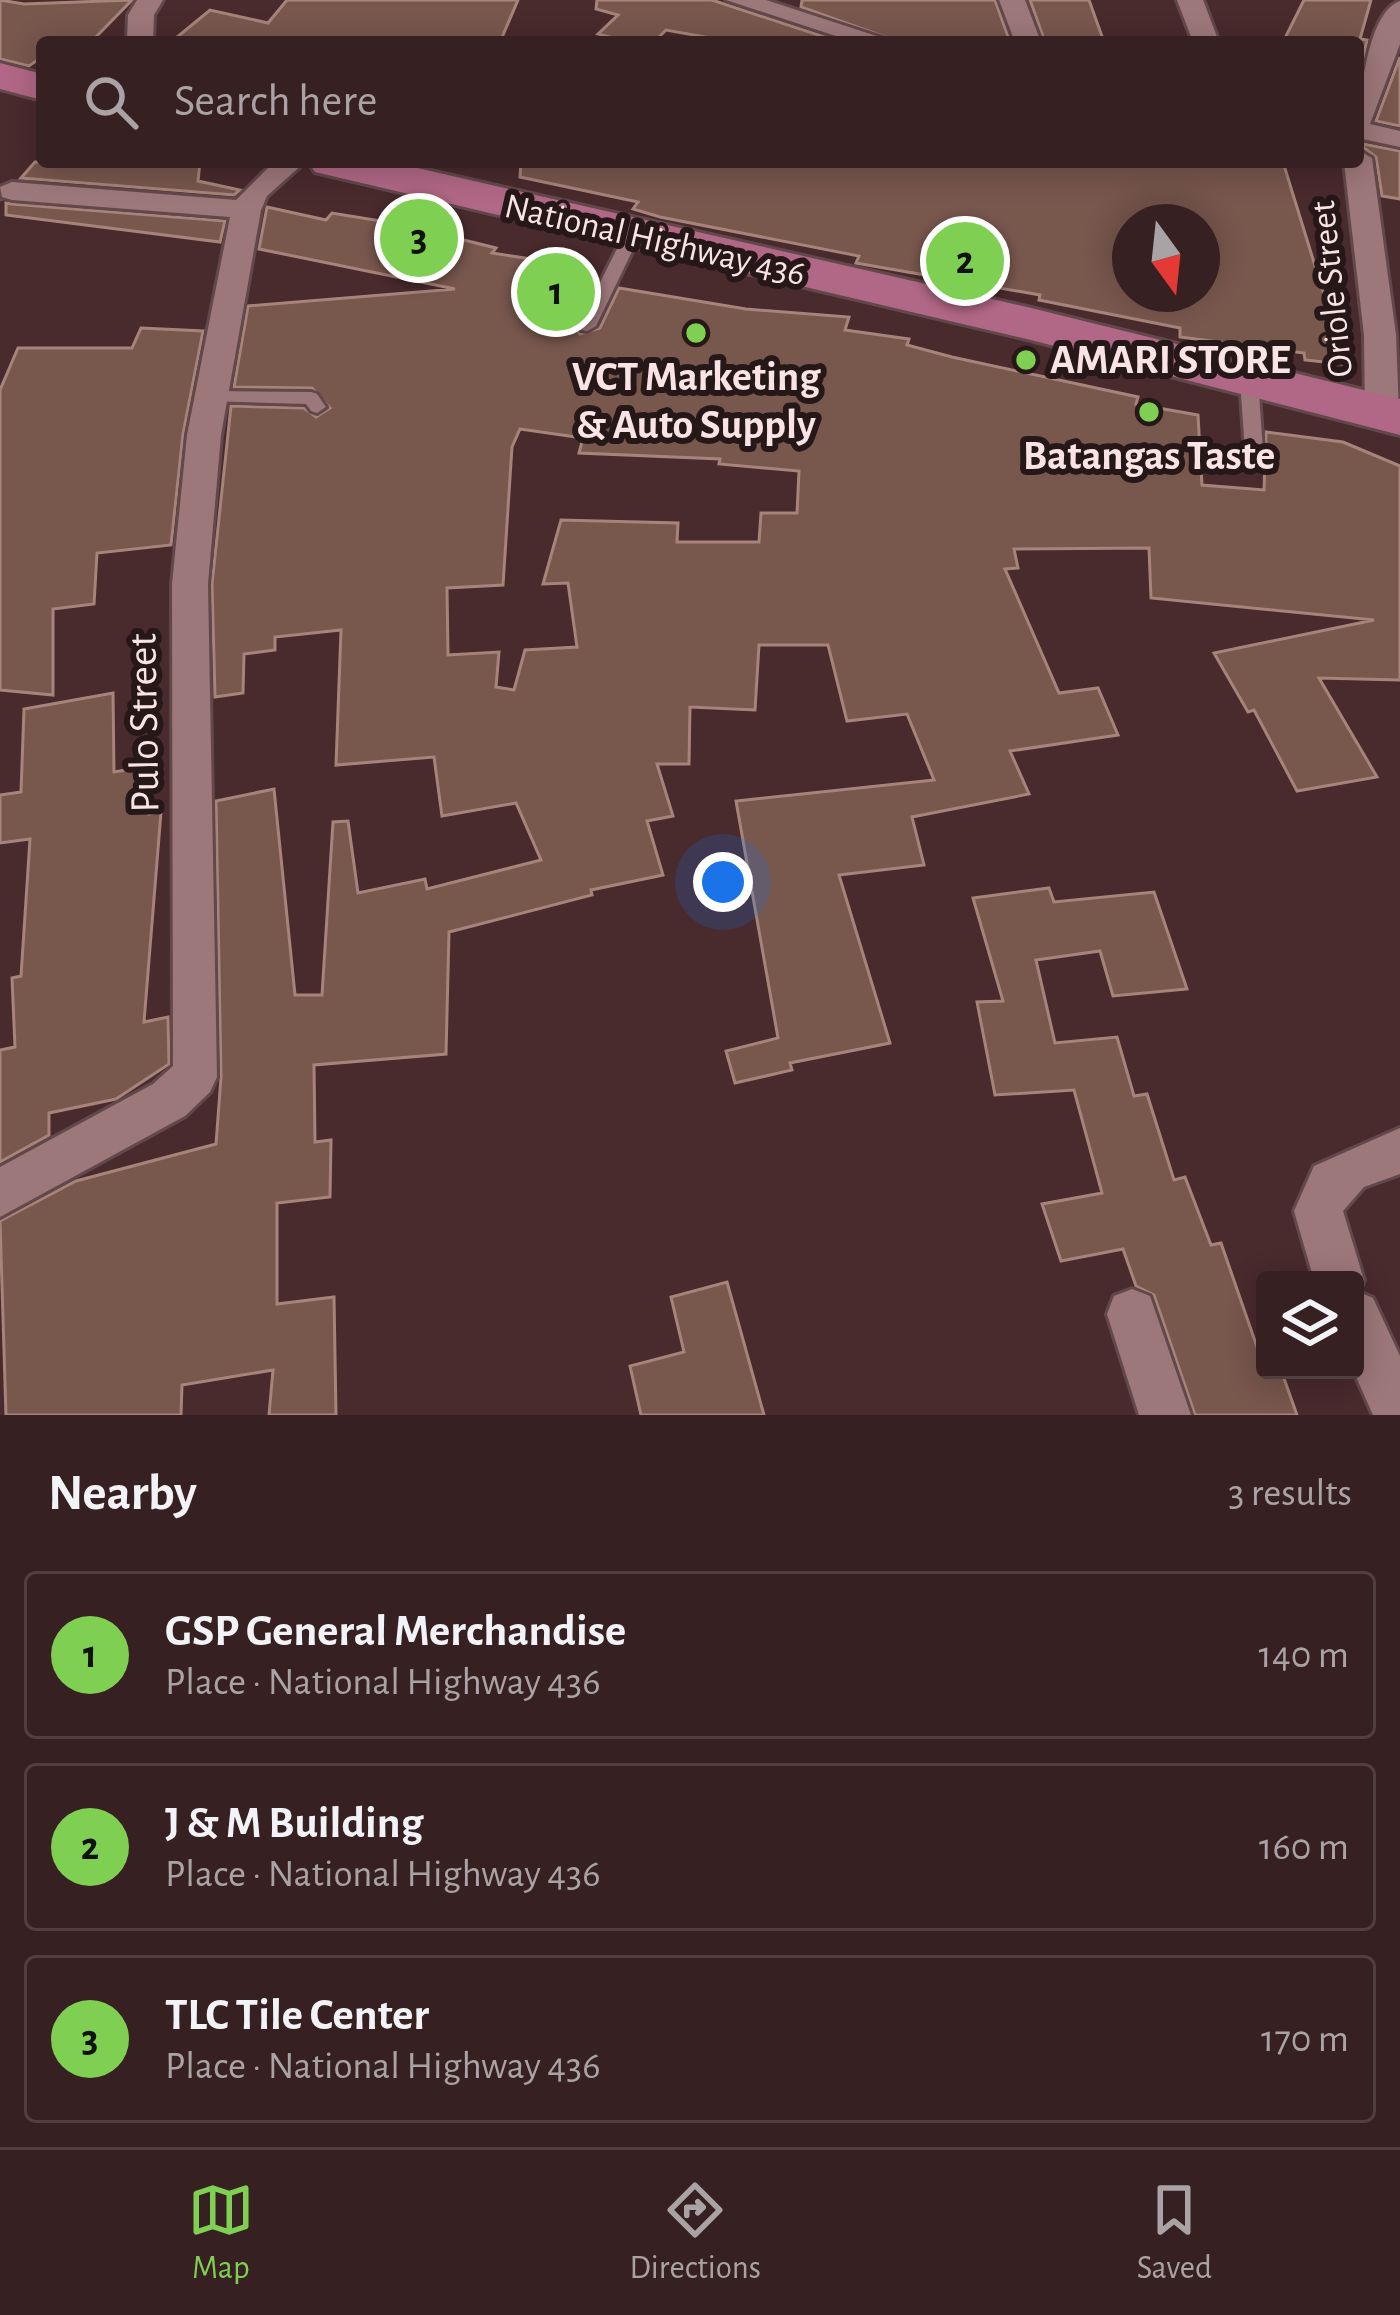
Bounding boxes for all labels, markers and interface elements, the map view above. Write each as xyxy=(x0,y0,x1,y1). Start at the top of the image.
search box xyxy=(36,36,1364,168)
icon: search xyxy=(78,69,144,135)
text: Search here xyxy=(174,79,377,124)
street label: National Highway 436 xyxy=(501,188,809,292)
pin: 3 xyxy=(380,193,458,283)
street label: Oriole Street xyxy=(1305,199,1359,379)
north arrow xyxy=(1112,204,1220,312)
pin: 2 xyxy=(926,216,1004,306)
pin: 1 xyxy=(517,247,595,337)
marker: VCT Marketing & Auto Supply xyxy=(683,320,709,346)
place label: AMARI STORE xyxy=(1050,339,1291,381)
marker: AMARI STORE xyxy=(1013,347,1039,373)
place label: VCT Marketing & Auto Supply xyxy=(572,356,821,446)
marker: Batangas Taste xyxy=(1136,399,1162,425)
place label: Batangas Taste xyxy=(1023,435,1275,477)
street label: Pulo Street xyxy=(121,633,167,813)
your location xyxy=(693,852,753,912)
map controls xyxy=(1256,1271,1364,1379)
button: layers xyxy=(1256,1271,1364,1379)
text: Nearby xyxy=(48,1468,197,1519)
text: 3 results xyxy=(1228,1474,1352,1513)
text: GSP General Merchandise xyxy=(165,1609,626,1654)
text: 1 xyxy=(83,1636,97,1675)
text: 140 m xyxy=(1259,1636,1349,1675)
text: Place · National Highway 436 xyxy=(165,1663,600,1702)
text: J & M Building xyxy=(165,1801,423,1846)
text: 2 xyxy=(81,1828,99,1867)
text: 160 m xyxy=(1259,1828,1349,1867)
text: Place · National Highway 436 xyxy=(165,1855,600,1894)
text: TLC Tile Center xyxy=(165,1993,429,2038)
text: 3 xyxy=(82,2020,98,2059)
text: 170 m xyxy=(1261,2020,1349,2059)
text: Place · National Highway 436 xyxy=(165,2047,600,2086)
tab: Map xyxy=(188,2177,254,2289)
tab: Directions xyxy=(629,2177,761,2289)
tab: Saved xyxy=(1137,2177,1212,2289)

